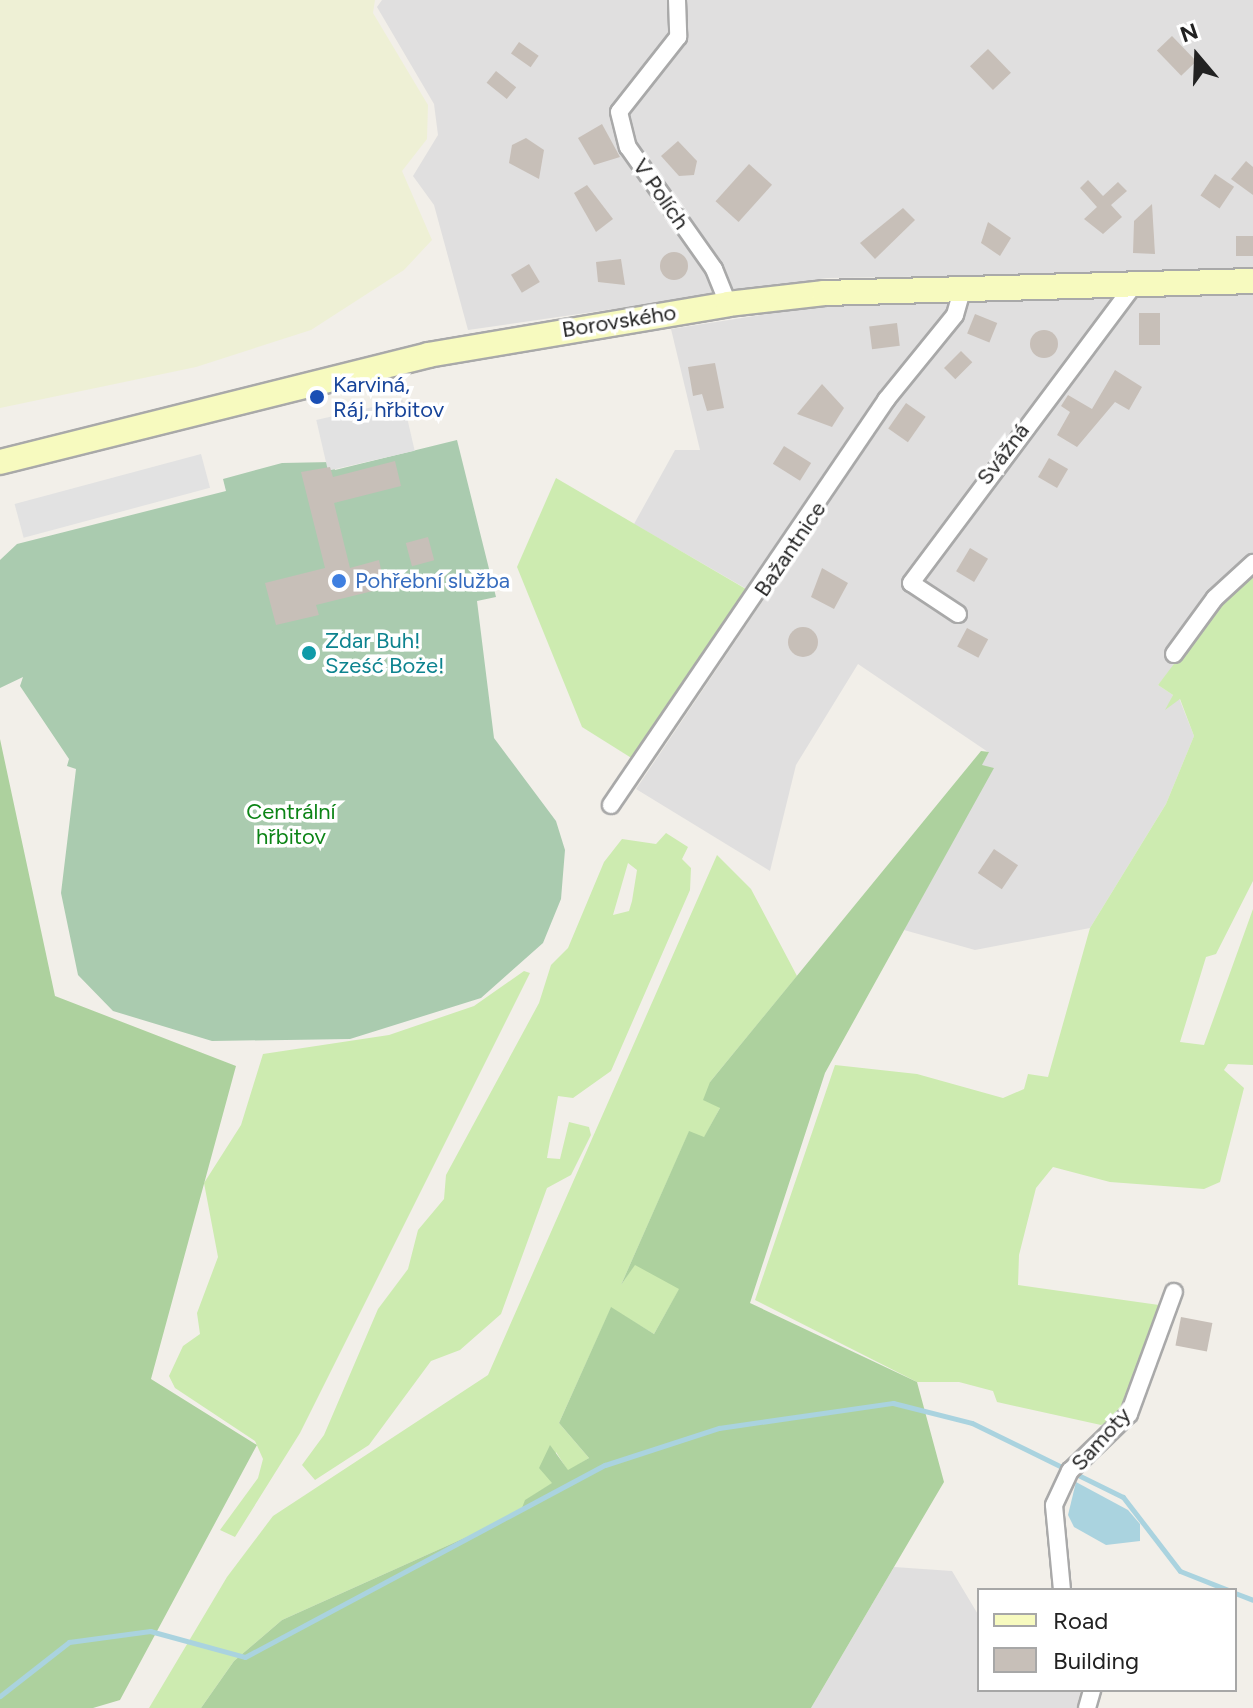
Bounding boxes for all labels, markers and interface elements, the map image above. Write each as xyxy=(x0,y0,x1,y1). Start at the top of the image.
north arrow xyxy=(1157,16,1237,96)
text: N xyxy=(1177,17,1201,48)
street label: V Polích xyxy=(627,154,695,234)
street label: Borovského xyxy=(560,299,678,343)
place label: Karviná, Ráj, hřbitov xyxy=(333,371,444,422)
marker: Karviná, Ráj, hřbitov xyxy=(308,388,326,406)
street label: Svážná xyxy=(971,418,1035,490)
street label: Bažantnice xyxy=(749,497,831,601)
place label: Pohřební služba xyxy=(355,568,510,594)
marker: Pohřební služba xyxy=(330,572,348,590)
place label: Zdar Buh! Sześć Boże! xyxy=(325,627,445,678)
marker: Zdar Buh! Sześć Boże! xyxy=(300,644,318,662)
park label: Centrální hřbitov xyxy=(246,798,336,850)
street label: Samoty xyxy=(1066,1402,1136,1476)
legend xyxy=(977,1588,1237,1692)
text: Road xyxy=(1053,1606,1108,1635)
text: Building xyxy=(1053,1646,1139,1675)

